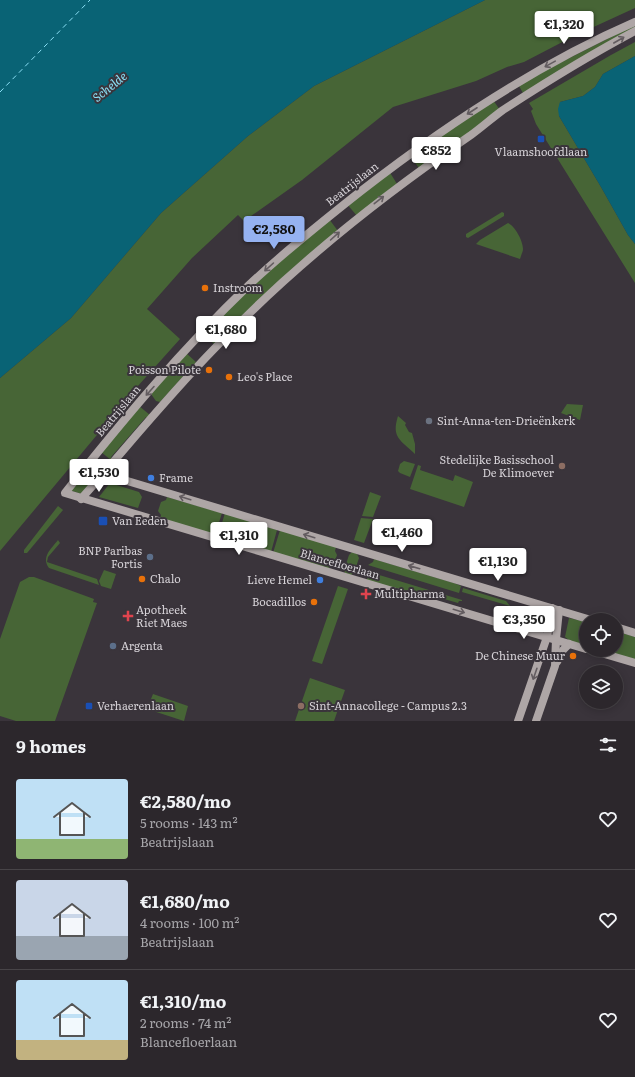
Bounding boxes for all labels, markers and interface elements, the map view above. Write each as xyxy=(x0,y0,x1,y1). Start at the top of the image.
pin: €1,320 xyxy=(531,11,597,45)
text: €1,320 xyxy=(544,14,584,33)
one-way arrow xyxy=(613,36,625,44)
one-way arrow xyxy=(544,60,556,68)
water label: Schelde xyxy=(88,67,131,106)
one-way arrow xyxy=(466,107,477,115)
marker: Vlaamshoofdlaan xyxy=(536,134,546,144)
pin: €852 xyxy=(412,137,460,171)
text: €852 xyxy=(421,140,451,159)
place label: Vlaamshoofdlaan xyxy=(495,143,587,159)
street label: Beatrijslaan xyxy=(322,158,381,209)
one-way arrow xyxy=(374,196,385,205)
pin: €2,580 xyxy=(241,216,307,250)
text: €2,580 xyxy=(252,219,296,238)
one-way arrow xyxy=(330,232,340,241)
one-way arrow xyxy=(264,263,274,272)
place label: Instroom xyxy=(213,279,263,295)
marker: Instroom xyxy=(200,283,210,293)
pin: €1,680 xyxy=(193,316,259,350)
text: €1,680 xyxy=(205,319,247,338)
place label: Poisson Pilote xyxy=(128,361,201,377)
marker: Poisson Pilote xyxy=(204,365,214,375)
place label: Leo's Place xyxy=(237,368,293,384)
marker: Leo's Place xyxy=(224,372,234,382)
street label: Beatrijslaan xyxy=(91,381,144,440)
one-way arrow xyxy=(145,386,154,396)
place label: Sint-Anna-ten-Drieënkerk xyxy=(437,412,576,428)
marker: Sint-Anna-ten-Drieënkerk xyxy=(424,416,434,426)
place label: Stedelijke Basisschool De Klimoever xyxy=(440,451,555,480)
pin: €1,530 xyxy=(66,459,132,493)
marker: Stedelijke Basisschool De Klimoever xyxy=(557,461,567,471)
text: €1,530 xyxy=(79,462,119,481)
place label: Frame xyxy=(159,469,193,485)
marker: Frame xyxy=(146,473,156,483)
one-way arrow xyxy=(179,494,191,502)
place label: Van Eeden xyxy=(112,512,167,528)
marker: Van Eeden xyxy=(97,515,109,527)
pin: €1,460 xyxy=(369,519,435,553)
pin: €1,310 xyxy=(206,522,272,556)
text: €1,460 xyxy=(381,522,423,541)
text: €1,310 xyxy=(219,525,259,544)
one-way arrow xyxy=(303,532,316,539)
place label: BNP Paribas Fortis xyxy=(78,542,142,571)
street label: Blancefloerlaan xyxy=(299,544,382,582)
pin: €1,130 xyxy=(465,548,531,582)
text: €1,130 xyxy=(478,551,518,570)
marker: BNP Paribas Fortis xyxy=(145,552,155,562)
one-way arrow xyxy=(407,563,420,570)
place label: Chalo xyxy=(150,570,181,586)
place label: Lieve Hemel xyxy=(247,571,312,587)
marker: Chalo xyxy=(137,574,147,584)
marker: Lieve Hemel xyxy=(315,575,325,585)
place label: Multipharma xyxy=(374,585,445,601)
marker: Multipharma xyxy=(361,589,371,599)
place label: Bocadillos xyxy=(252,593,306,609)
marker: Bocadillos xyxy=(309,597,319,607)
place label: Apotheek Riet Maes xyxy=(136,601,187,630)
pin: €3,350 xyxy=(491,606,557,640)
one-way arrow xyxy=(452,608,465,615)
text: €3,350 xyxy=(503,609,545,628)
marker: Apotheek Riet Maes xyxy=(123,611,133,621)
map controls xyxy=(579,613,623,709)
button: locate xyxy=(579,613,623,657)
place label: Argenta xyxy=(121,637,163,653)
marker: Argenta xyxy=(108,641,118,651)
place label: De Chinese Muur xyxy=(475,647,566,663)
marker: De Chinese Muur xyxy=(568,651,578,661)
button: layers xyxy=(579,665,623,709)
one-way arrow xyxy=(530,667,538,679)
place label: Verhaerenlaan xyxy=(97,697,174,713)
place label: Sint-Annacollege - Campus 2.3 xyxy=(309,697,467,713)
marker: Verhaerenlaan xyxy=(84,701,94,711)
marker: Sint-Annacollege - Campus 2.3 xyxy=(296,701,306,711)
text: 9 homes xyxy=(16,733,86,758)
icon: filters xyxy=(597,734,619,756)
text: €2,580/mo xyxy=(140,788,231,813)
icon: home xyxy=(48,795,96,843)
icon: heart xyxy=(597,808,619,830)
text: 5 rooms · 143 m² xyxy=(140,813,238,832)
text: Beatrijslaan xyxy=(140,832,214,851)
text: €1,680/mo xyxy=(140,888,230,913)
icon: home xyxy=(48,896,96,944)
icon: heart xyxy=(597,909,619,931)
text: 4 rooms · 100 m² xyxy=(140,913,239,932)
text: Beatrijslaan xyxy=(140,932,214,951)
text: €1,310/mo xyxy=(140,988,226,1013)
icon: home xyxy=(48,996,96,1044)
icon: heart xyxy=(597,1009,619,1031)
text: 2 rooms · 74 m² xyxy=(140,1013,231,1032)
text: Blancefloerlaan xyxy=(140,1032,237,1051)

